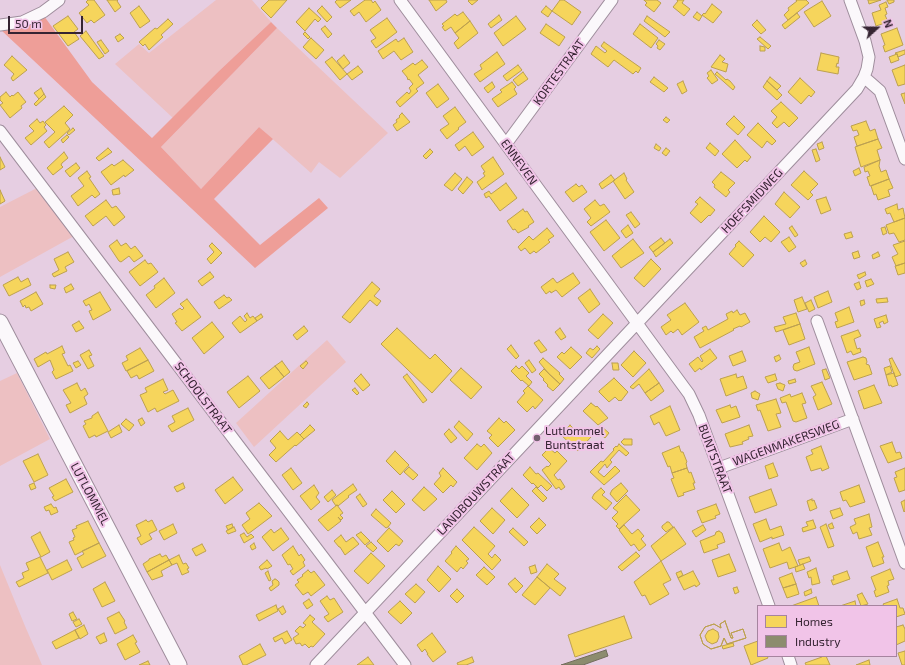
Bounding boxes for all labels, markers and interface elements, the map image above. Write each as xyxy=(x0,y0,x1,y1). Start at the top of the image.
scale bar xyxy=(10,8,85,34)
north arrow xyxy=(857,8,897,48)
text: 50 m xyxy=(15,16,42,30)
text: N xyxy=(881,17,896,30)
street label: KORTESTRAAT xyxy=(530,36,588,108)
street label: ENNEVEN xyxy=(498,136,540,188)
street label: HOEFSMIDWEG xyxy=(718,166,786,236)
street label: SCHOOLSTRAAT xyxy=(171,359,235,437)
street label: WAGENMAKERSWEG xyxy=(731,417,841,469)
street label: BUNTSTRAAT xyxy=(695,422,735,496)
place label: Lutlommel Buntstraat xyxy=(545,424,604,452)
marker: Lutlommel Buntstraat xyxy=(532,433,542,443)
street label: LANDBOUWSTRAAT xyxy=(434,450,518,538)
street label: LUTLOMMEL xyxy=(67,460,113,528)
legend xyxy=(757,605,897,657)
text: Homes xyxy=(795,614,833,628)
text: Industry xyxy=(795,634,841,648)

